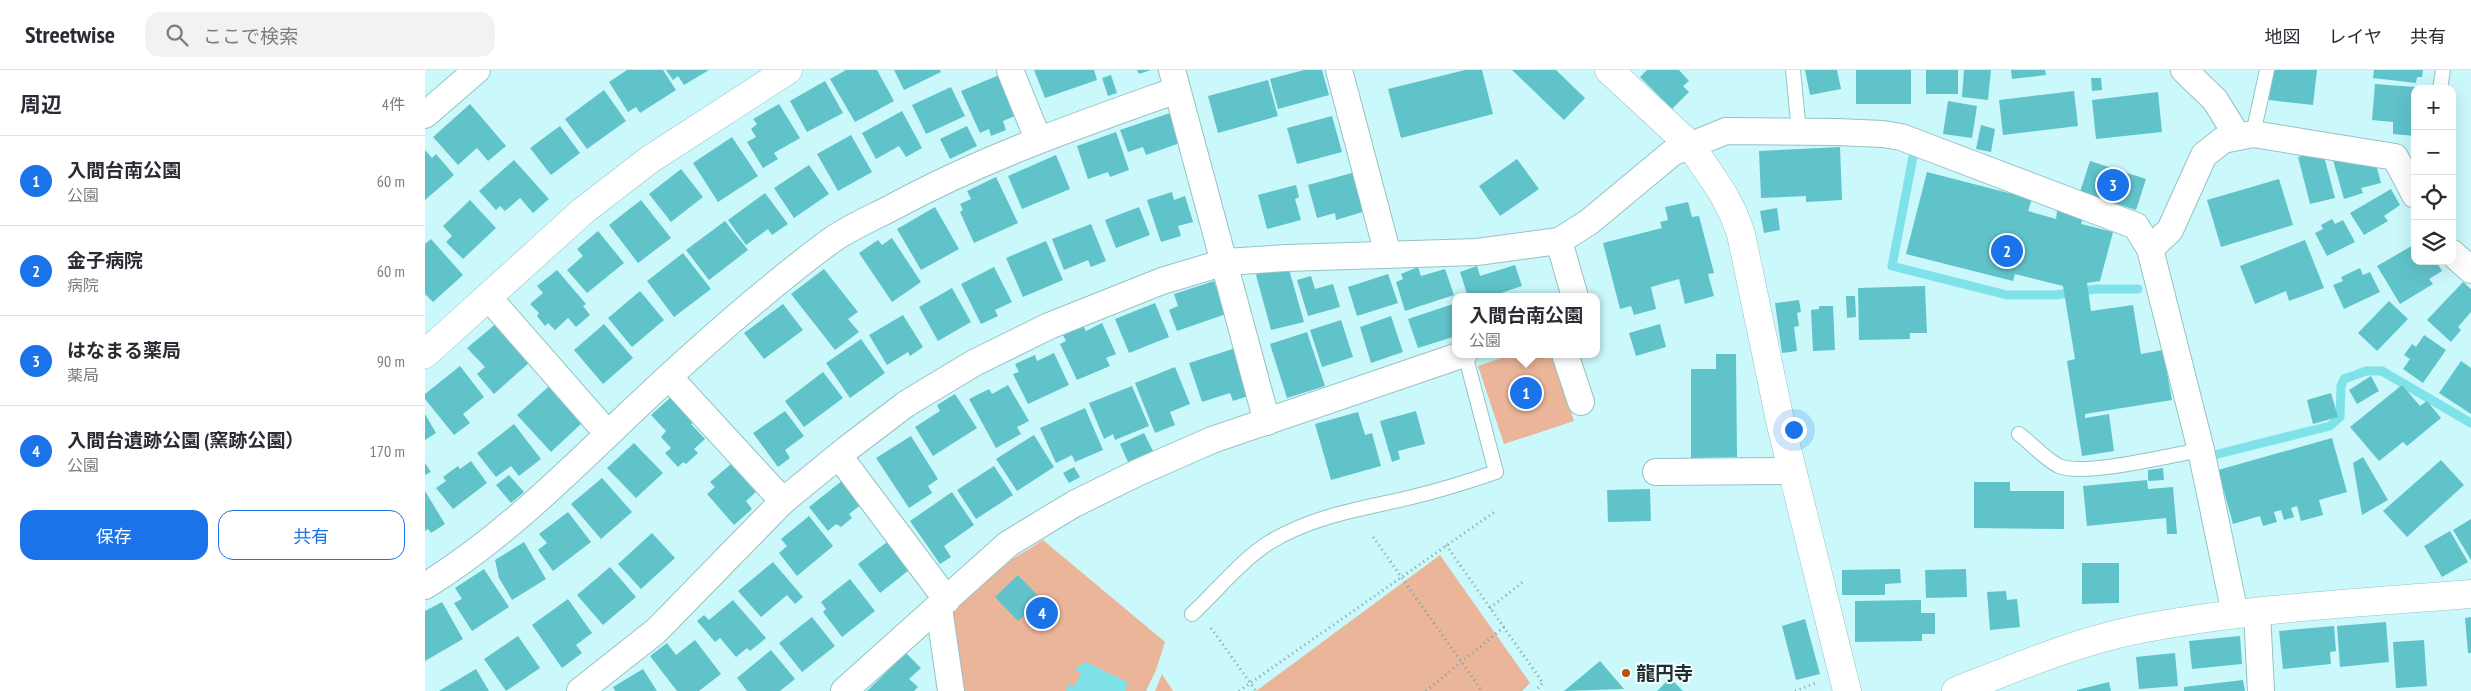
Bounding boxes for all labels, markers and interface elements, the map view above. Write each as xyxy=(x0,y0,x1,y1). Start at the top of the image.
search box xyxy=(145,12,495,57)
text: Streetwise xyxy=(25,19,115,50)
icon: search xyxy=(163,21,191,49)
text: ここで検索 xyxy=(203,24,298,48)
text: 地図 xyxy=(2265,25,2301,48)
text: レイヤ xyxy=(2329,25,2382,48)
text: 共有 xyxy=(2410,25,2446,48)
map controls xyxy=(2411,85,2456,265)
button: + xyxy=(2411,85,2456,130)
text: 周辺 xyxy=(20,91,62,118)
text: 4件 xyxy=(382,94,405,114)
button: − xyxy=(2411,130,2456,175)
text: 入間台南公園 xyxy=(67,158,181,182)
pin: 3 xyxy=(2097,166,2129,204)
text: 1 xyxy=(32,171,40,191)
text: 60 m xyxy=(377,171,405,191)
button: locate xyxy=(2411,175,2456,220)
text: 公園 xyxy=(67,185,99,205)
button: layers xyxy=(2411,220,2456,265)
pin: 2 xyxy=(1991,232,2023,270)
text: 金子病院 xyxy=(67,248,143,272)
text: 2 xyxy=(32,261,40,281)
text: 60 m xyxy=(377,261,405,281)
text: 病院 xyxy=(67,275,99,295)
popup xyxy=(1452,293,1600,358)
text: 入間台南公園 xyxy=(1469,303,1583,327)
text: 公園 xyxy=(1469,330,1501,350)
text: はなまる薬局 xyxy=(67,338,181,362)
text: 3 xyxy=(32,351,40,371)
text: 90 m xyxy=(377,351,405,371)
text: 薬局 xyxy=(67,365,99,385)
pin: 1 xyxy=(1510,374,1542,412)
your location xyxy=(1781,417,1807,443)
text: 入間台遺跡公園 (窯跡公園） xyxy=(67,428,304,452)
text: 4 xyxy=(32,441,40,461)
text: 170 m xyxy=(370,441,405,461)
text: 公園 xyxy=(67,455,99,475)
button: 保存 xyxy=(20,510,208,560)
button: 共有 xyxy=(218,510,405,560)
pin: 4 xyxy=(1026,594,1058,632)
place label: 龍円寺 xyxy=(1636,661,1693,685)
marker: 龍円寺 xyxy=(1620,667,1632,679)

